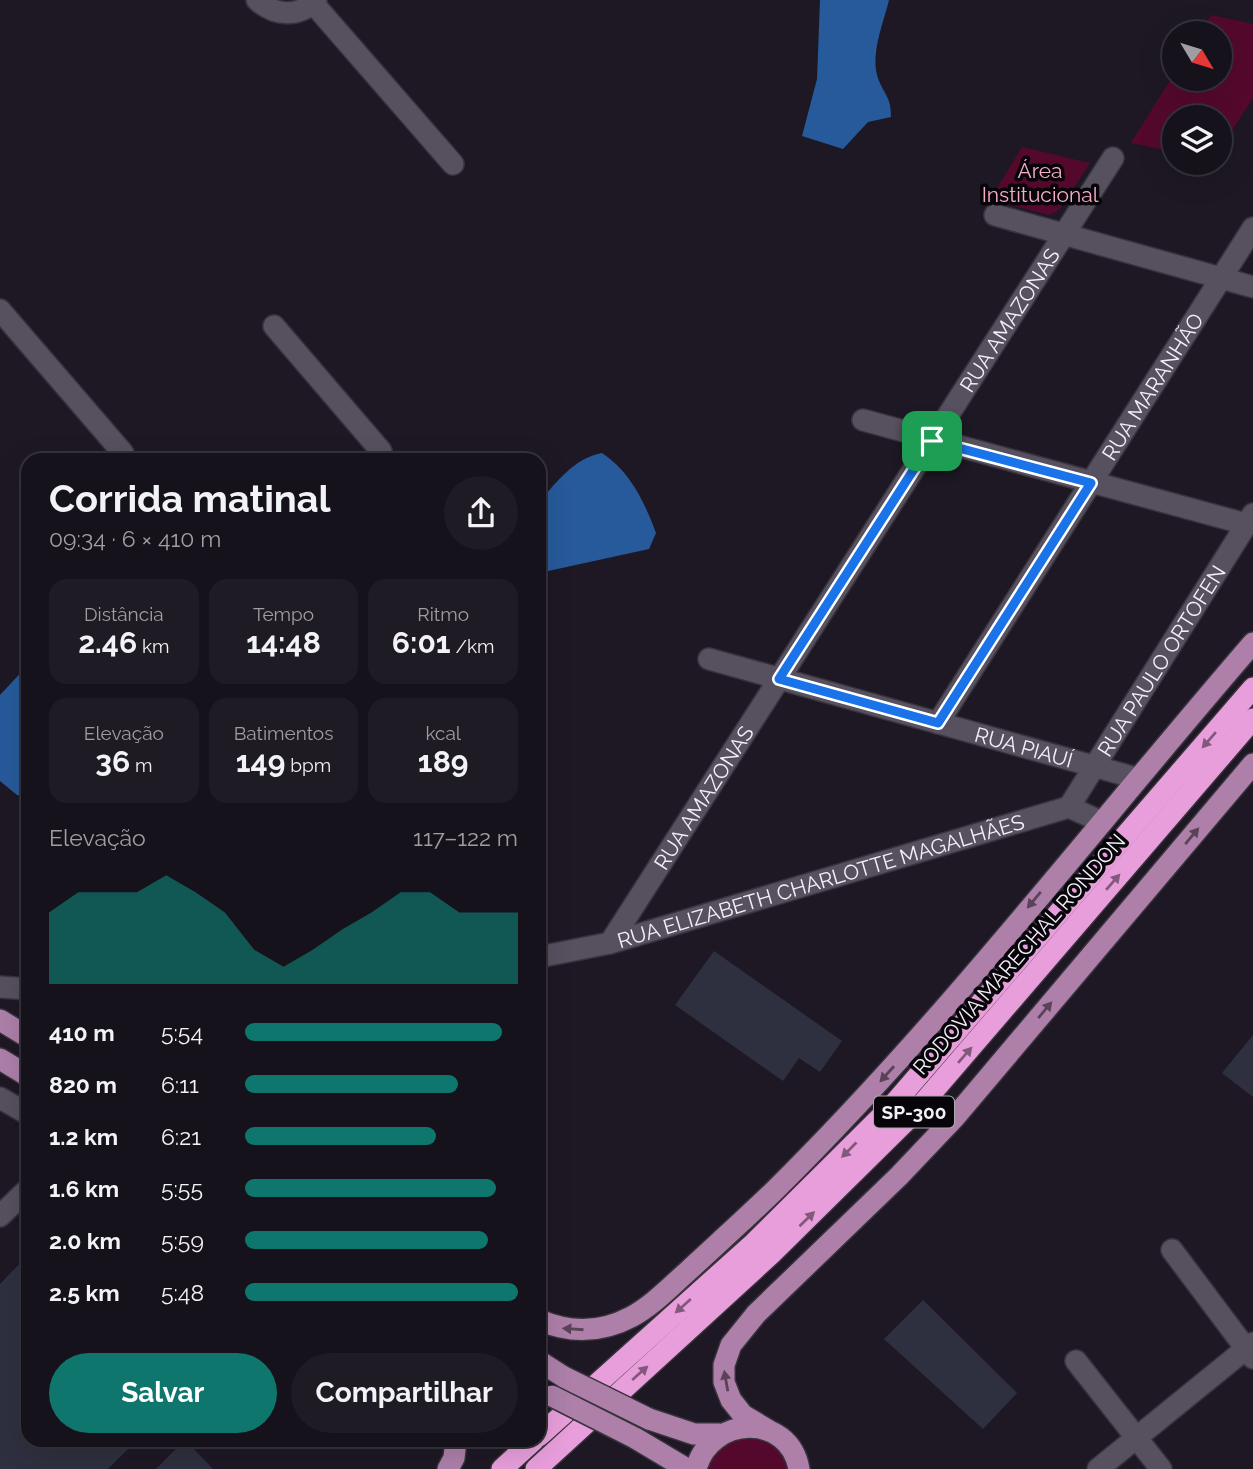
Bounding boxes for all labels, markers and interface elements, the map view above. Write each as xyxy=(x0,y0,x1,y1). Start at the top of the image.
north arrow xyxy=(1162,21,1232,91)
map controls xyxy=(1162,21,1232,175)
button: layers xyxy=(1162,105,1232,175)
park label: Área Institucional xyxy=(982,158,1099,207)
street label: RUA AMAZONAS xyxy=(954,243,1065,396)
street label: RUA MARANHÃO xyxy=(1096,308,1208,465)
pin xyxy=(902,411,962,471)
icon: arrive xyxy=(913,422,951,460)
text: Corrida matinal xyxy=(49,476,331,521)
button: share xyxy=(444,476,518,550)
text: 09:34 · 6 × 410 m xyxy=(49,525,221,552)
street label: RUA PAULO ORTOFEN xyxy=(1092,560,1230,761)
text: Distância xyxy=(84,603,164,625)
text: Tempo xyxy=(253,603,314,625)
text: Ritmo xyxy=(417,603,469,625)
text: 2.46 xyxy=(78,625,137,660)
text: 14:48 xyxy=(246,625,321,660)
text: 6:01 xyxy=(392,625,451,660)
text: km xyxy=(137,635,170,657)
text: /km xyxy=(451,635,495,657)
street label: RUA AMAZONAS xyxy=(648,721,759,874)
street label: RUA PIAUÍ xyxy=(972,721,1076,772)
text: Elevação xyxy=(84,722,164,744)
text: Batimentos xyxy=(234,722,333,744)
text: kcal xyxy=(425,722,461,744)
one-way arrow xyxy=(1202,731,1217,748)
text: 36 xyxy=(95,744,130,779)
text: 149 xyxy=(236,744,285,779)
text: 189 xyxy=(418,744,468,779)
text: m xyxy=(130,754,152,776)
text: bpm xyxy=(285,754,331,776)
street label: RUA ELIZABETH CHARLOTTE MAGALHÃES xyxy=(614,808,1027,953)
text: Elevação xyxy=(49,824,146,851)
text: 117–122 m xyxy=(413,824,518,851)
one-way arrow xyxy=(1184,828,1199,845)
street label: RODOVIA MARECHAL RONDON xyxy=(908,829,1130,1079)
one-way arrow xyxy=(1105,873,1121,891)
one-way arrow xyxy=(1027,892,1042,909)
one-way arrow xyxy=(1037,1002,1052,1019)
text: 410 m xyxy=(49,1019,115,1046)
text: 5:54 xyxy=(161,1019,203,1046)
one-way arrow xyxy=(957,1046,972,1063)
one-way arrow xyxy=(879,1065,895,1083)
text: 820 m xyxy=(49,1071,117,1098)
text: 6:11 xyxy=(161,1071,199,1098)
road number: SP-300 xyxy=(874,1096,954,1128)
text: 1.2 km xyxy=(49,1123,118,1150)
text: 6:21 xyxy=(161,1123,201,1150)
one-way arrow xyxy=(841,1142,858,1158)
text: 1.6 km xyxy=(49,1175,119,1202)
text: 5:55 xyxy=(161,1175,203,1202)
one-way arrow xyxy=(799,1210,816,1227)
text: 2.0 km xyxy=(49,1227,121,1254)
text: 5:59 xyxy=(161,1227,204,1254)
text: 2.5 km xyxy=(49,1279,120,1306)
text: 5:48 xyxy=(161,1279,204,1306)
one-way arrow xyxy=(674,1298,692,1314)
one-way arrow xyxy=(562,1323,584,1334)
button: Salvar xyxy=(49,1353,277,1433)
button: Compartilhar xyxy=(291,1353,518,1433)
one-way arrow xyxy=(631,1366,648,1382)
one-way arrow xyxy=(720,1370,731,1392)

